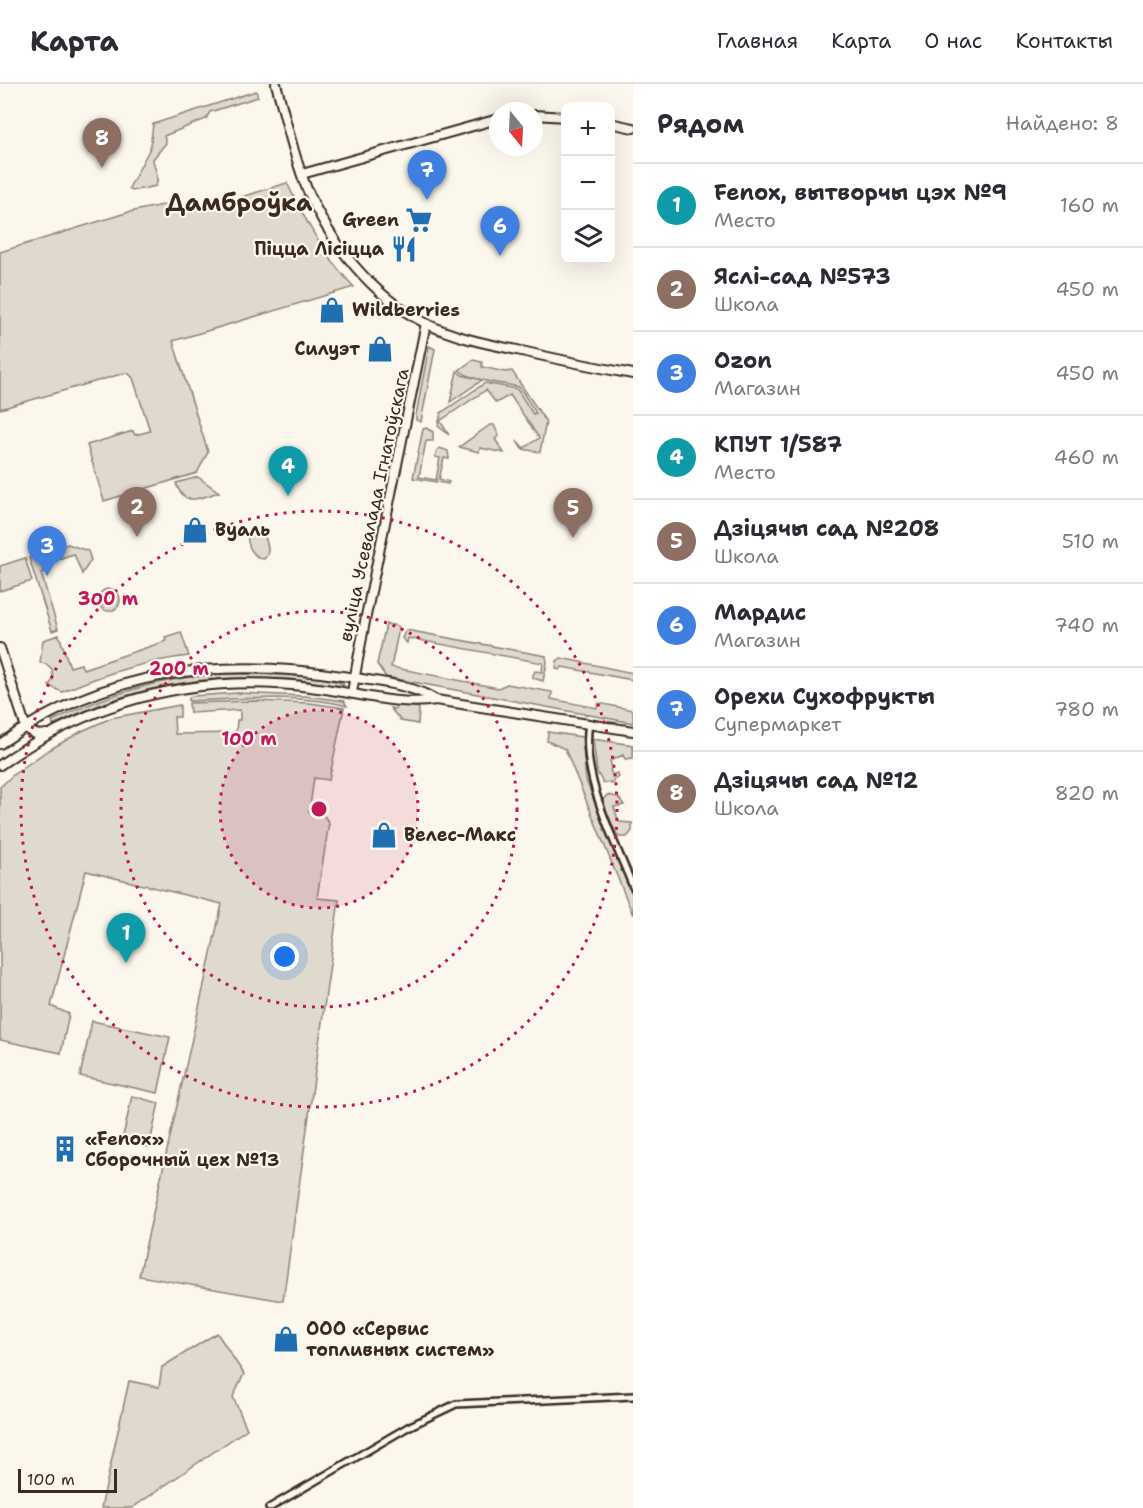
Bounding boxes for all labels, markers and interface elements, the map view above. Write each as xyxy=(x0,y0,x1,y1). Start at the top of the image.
text: Карта xyxy=(30,22,119,60)
text: Главная xyxy=(717,27,798,55)
text: Карта xyxy=(831,27,891,55)
text: О нас xyxy=(924,27,982,55)
text: Контакты xyxy=(1015,27,1113,55)
north arrow xyxy=(489,102,543,156)
map controls xyxy=(561,102,615,264)
button: + xyxy=(561,102,615,156)
text: Рядом xyxy=(657,106,744,141)
text: Найдено: 8 xyxy=(1006,110,1119,136)
pin: 8 xyxy=(82,118,122,168)
pin: 7 xyxy=(408,150,446,200)
button: − xyxy=(561,156,615,210)
text: Fenox, вытворчы цэх №9 xyxy=(714,178,1007,207)
district label: Дамброўка xyxy=(166,187,313,219)
text: 1 xyxy=(672,192,681,218)
text: 160 m xyxy=(1060,192,1119,218)
supermarket icon: Green xyxy=(404,205,434,235)
pin: 6 xyxy=(480,206,520,256)
text: Место xyxy=(714,207,776,233)
place label: Green xyxy=(342,208,399,232)
button: layers xyxy=(561,210,615,264)
restaurant icon: Піцца Лісіцца xyxy=(389,234,419,264)
place label: Піцца Лісіцца xyxy=(254,237,385,261)
text: Яслі-сад №573 xyxy=(714,262,891,291)
text: 2 xyxy=(670,276,684,302)
text: 450 m xyxy=(1055,276,1119,302)
text: Школа xyxy=(714,291,779,317)
shop icon: Wildberries xyxy=(317,295,347,325)
place label: Wildberries xyxy=(352,298,460,322)
shop icon: Силуэт xyxy=(365,334,395,364)
place label: Силуэт xyxy=(295,337,360,361)
text: Ozon xyxy=(714,346,772,375)
text: 3 xyxy=(670,360,684,386)
text: 450 m xyxy=(1055,360,1119,386)
street label: вуліца Усевалада Ігнатоўскага xyxy=(333,366,415,644)
text: Магазин xyxy=(714,375,801,401)
text: КПУТ 1/587 xyxy=(714,430,842,459)
text: 4 xyxy=(670,444,684,470)
text: 460 m xyxy=(1054,444,1119,470)
pin: 4 xyxy=(268,446,308,496)
text: Место xyxy=(714,459,776,485)
pin: 2 xyxy=(118,488,156,537)
pin: 5 xyxy=(554,488,592,538)
text: Дзіцячы сад №208 xyxy=(714,514,939,543)
shop icon: Вуаль xyxy=(180,515,210,545)
place label: Вуаль xyxy=(215,518,270,542)
pin: 3 xyxy=(28,526,66,576)
text: 5 xyxy=(670,528,683,554)
text: 510 m xyxy=(1062,528,1119,554)
text: Школа xyxy=(714,543,779,569)
text: 300 m xyxy=(78,587,139,611)
text: Мардис xyxy=(714,598,806,627)
text: 6 xyxy=(670,612,684,638)
text: 740 m xyxy=(1054,612,1119,638)
text: Магазин xyxy=(714,627,801,653)
text: 200 m xyxy=(149,657,210,681)
text: Орехи Сухофрукты xyxy=(714,682,935,711)
text: 7 xyxy=(670,696,684,722)
text: 780 m xyxy=(1054,696,1119,722)
text: Супермаркет xyxy=(714,711,841,737)
text: 100 m xyxy=(221,727,277,751)
text: Дзіцячы сад №12 xyxy=(714,766,918,795)
text: 8 xyxy=(670,780,684,806)
text: 820 m xyxy=(1055,780,1119,806)
text: Школа xyxy=(714,795,779,821)
centre of rings xyxy=(309,799,329,819)
shop icon: Велес-Макс xyxy=(369,820,399,850)
place label: Велес-Макс xyxy=(404,823,516,847)
pin: 1 xyxy=(106,914,146,963)
your location xyxy=(270,942,299,971)
place label: «Fenox» Сборочный цех №13 xyxy=(85,1127,279,1172)
building icon: «Fenox» Сборочный цех №13 xyxy=(50,1134,80,1164)
place label: ООО «Сервис топливных систем» xyxy=(306,1317,494,1362)
shop icon: ООО «Сервис топливных систем» xyxy=(271,1324,301,1354)
scale bar xyxy=(18,1466,117,1494)
text: 100 m xyxy=(27,1469,75,1490)

